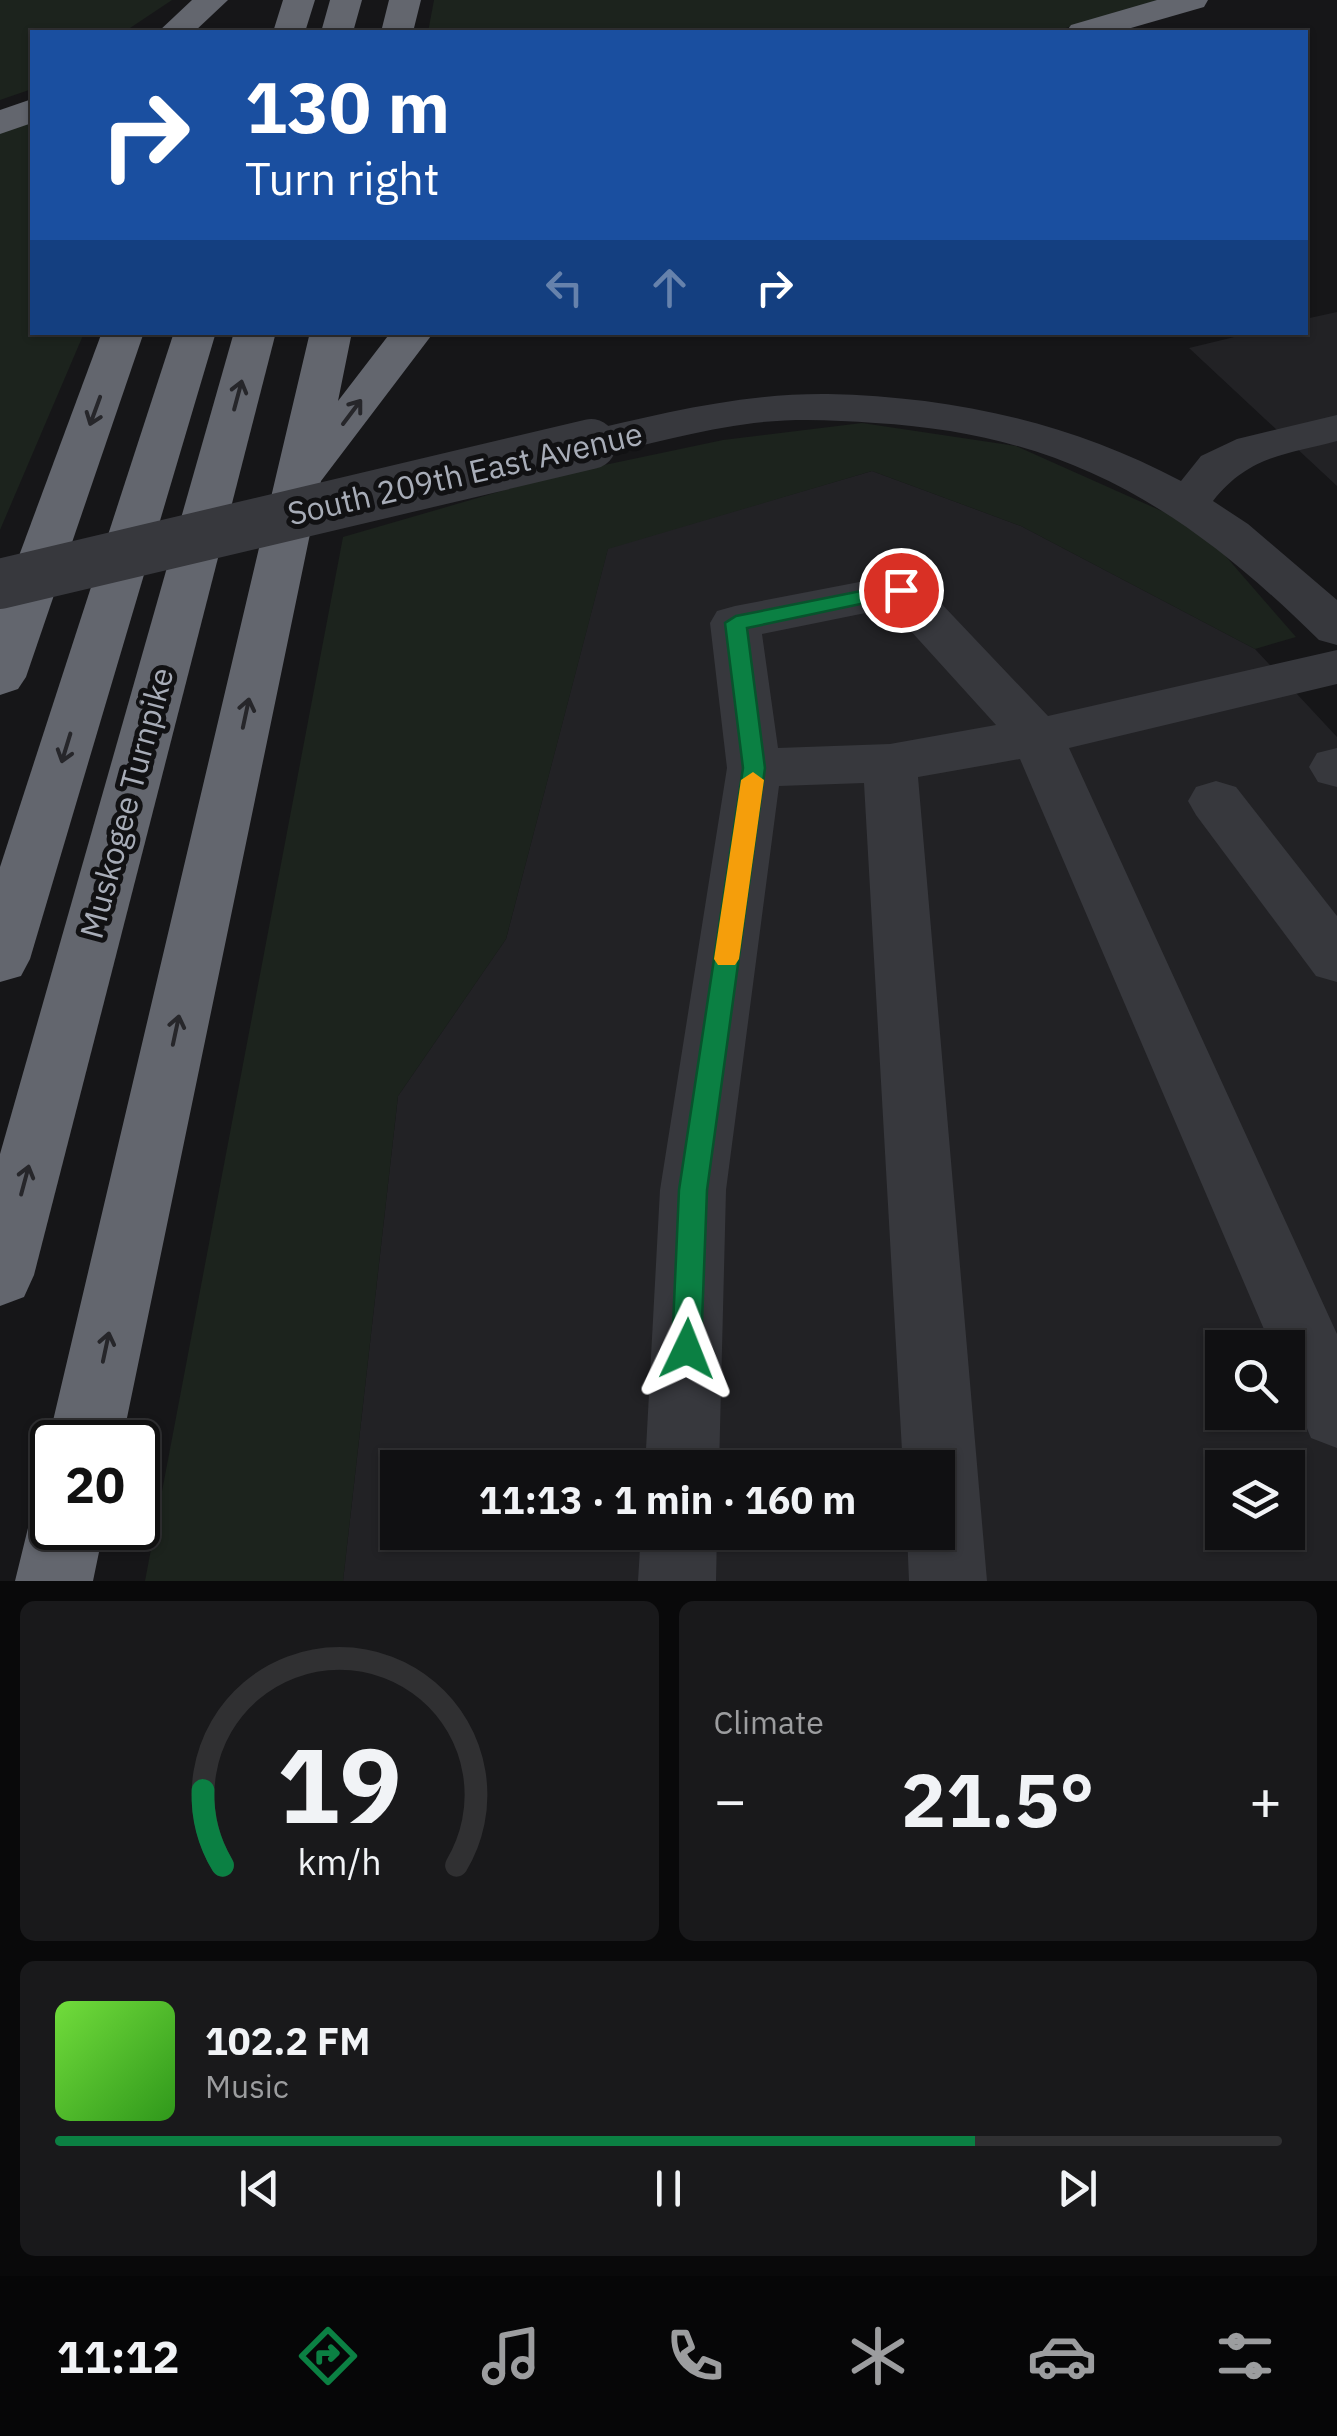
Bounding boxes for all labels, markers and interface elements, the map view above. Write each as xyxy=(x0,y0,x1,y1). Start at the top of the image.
text: 130 m xyxy=(245,61,450,152)
icon: right xyxy=(80,70,210,200)
text: Turn right xyxy=(245,149,440,207)
icon: left xyxy=(537,260,592,315)
icon: ahead xyxy=(642,260,697,315)
icon: right xyxy=(747,260,802,315)
one-way arrow xyxy=(230,380,248,411)
one-way arrow xyxy=(85,395,103,426)
one-way arrow xyxy=(342,399,363,426)
street label: South 209th East Avenue xyxy=(283,412,646,534)
pin xyxy=(859,548,944,633)
icon: arrive xyxy=(874,563,929,618)
street label: Muskogee Turnpike xyxy=(70,663,182,943)
one-way arrow xyxy=(238,697,256,729)
one-way arrow xyxy=(55,732,73,763)
one-way arrow xyxy=(168,1015,186,1047)
one-way arrow xyxy=(17,1165,36,1197)
position arrow xyxy=(635,1297,739,1401)
map controls xyxy=(1205,1330,1305,1550)
button: search xyxy=(1205,1330,1305,1430)
one-way arrow xyxy=(98,1332,116,1364)
speed limit sign: 20 xyxy=(30,1420,160,1550)
button: layers xyxy=(1205,1450,1305,1550)
text: 11:13 · 1 min · 160 m xyxy=(479,1475,856,1524)
text: Climate xyxy=(714,1701,824,1743)
text: 19 xyxy=(277,1716,402,1852)
text: 21.5° xyxy=(901,1750,1095,1848)
text: − xyxy=(714,1764,747,1835)
text: + xyxy=(1249,1764,1282,1835)
text: km/h xyxy=(297,1838,381,1885)
text: 102.2 FM xyxy=(205,2016,370,2065)
text: Music xyxy=(205,2065,289,2107)
icon: previous xyxy=(232,2161,287,2216)
icon: pause xyxy=(641,2161,696,2216)
icon: next xyxy=(1050,2161,1105,2216)
icon: directions xyxy=(293,2321,363,2391)
icon: music xyxy=(476,2321,546,2391)
icon: phone xyxy=(660,2321,730,2391)
icon: climate xyxy=(843,2321,913,2391)
icon: car xyxy=(1027,2321,1097,2391)
icon: filters xyxy=(1210,2321,1280,2391)
text: 11:12 xyxy=(57,2327,180,2385)

